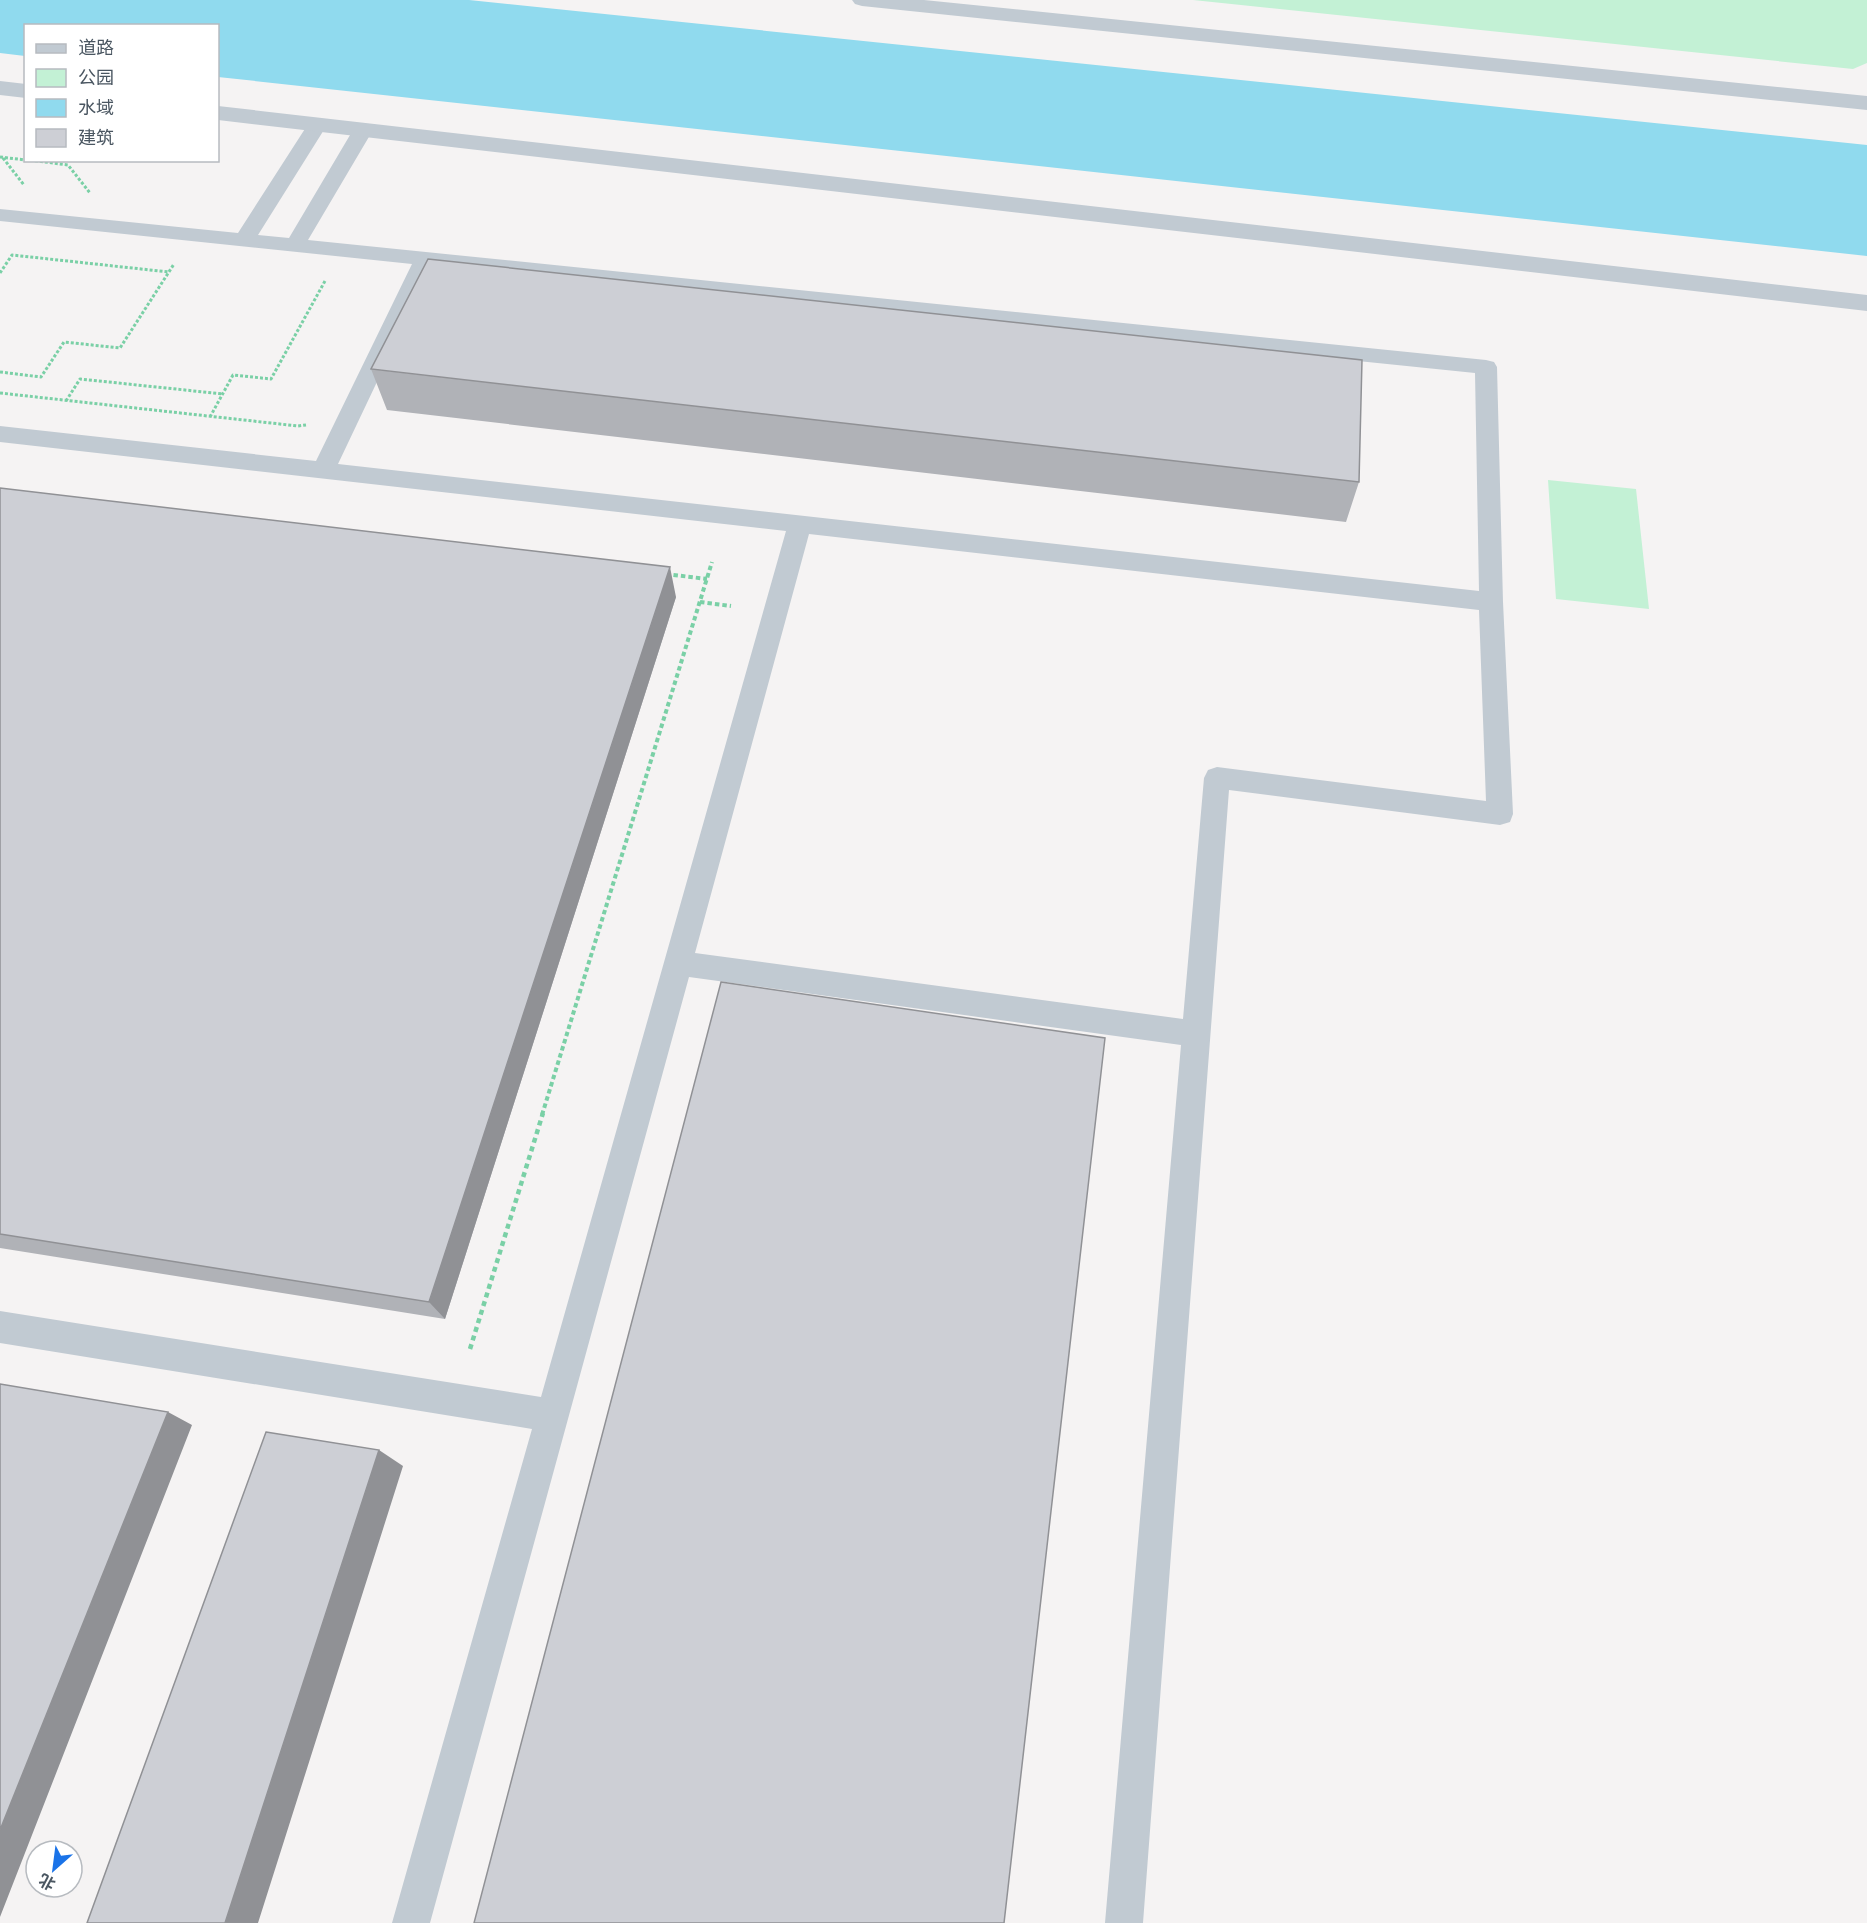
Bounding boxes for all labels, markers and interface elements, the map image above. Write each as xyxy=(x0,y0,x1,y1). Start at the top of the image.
legend xyxy=(24,24,219,162)
text: 道路 xyxy=(78,37,114,58)
text: 公园 xyxy=(78,67,114,88)
text: 水域 xyxy=(78,97,114,118)
text: 建筑 xyxy=(78,127,114,148)
north arrow xyxy=(24,1839,84,1899)
text: 北 xyxy=(36,1870,59,1894)

